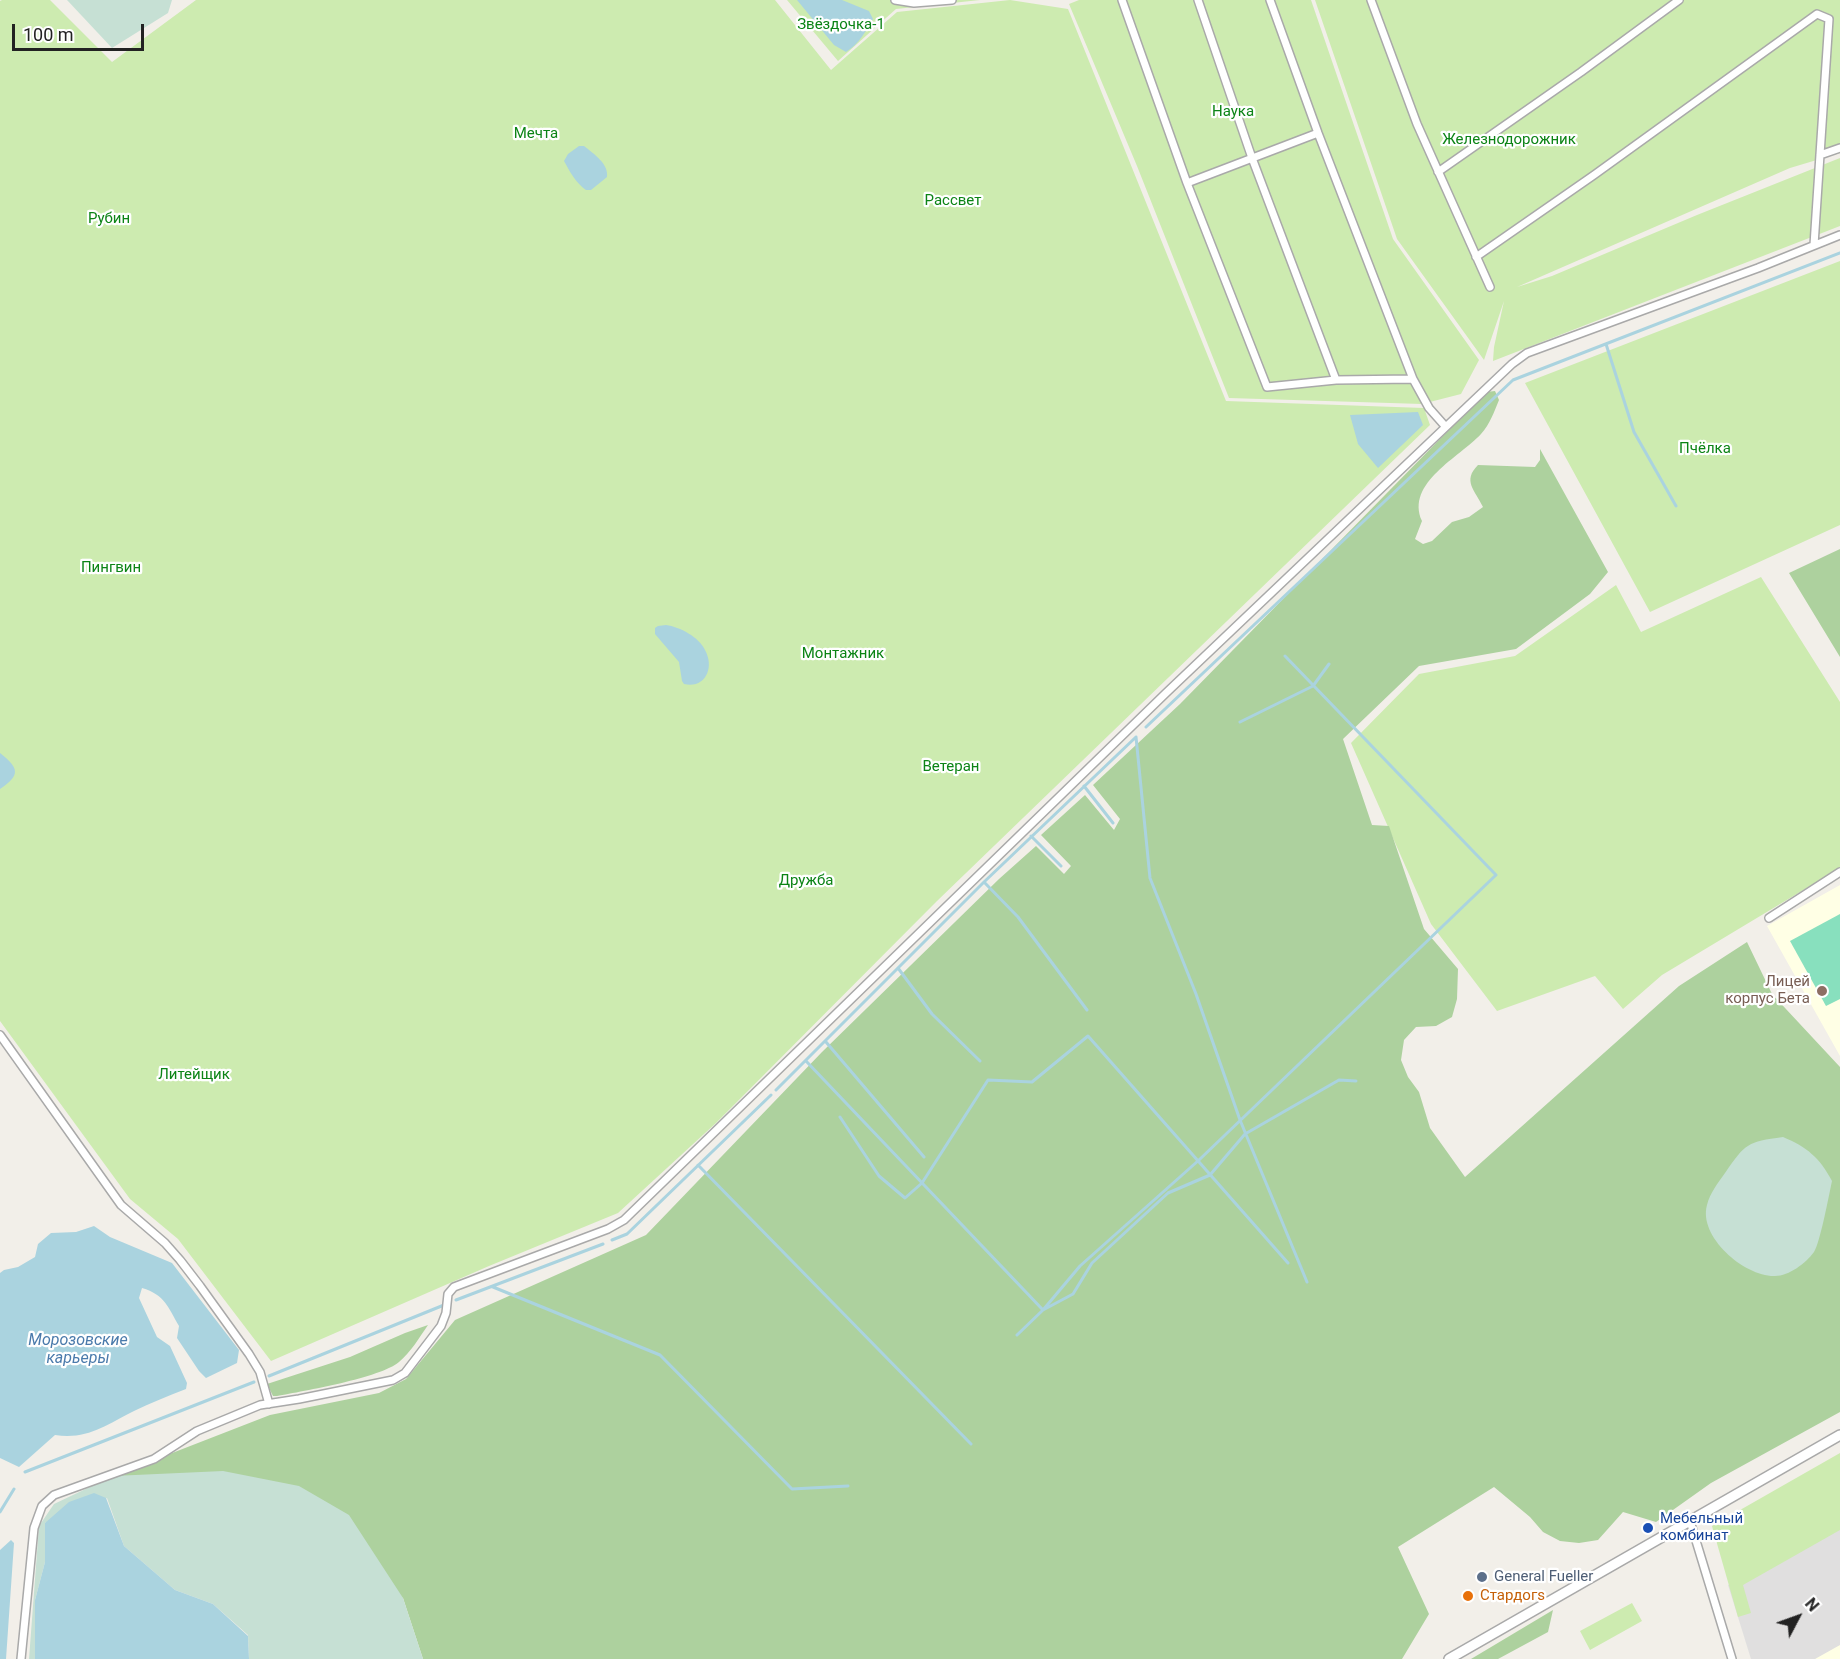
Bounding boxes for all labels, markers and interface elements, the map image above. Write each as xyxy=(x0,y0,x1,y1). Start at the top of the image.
scale bar xyxy=(15,12,147,50)
park label: Звёздочка-1 xyxy=(797,16,885,34)
text: 100 m xyxy=(23,24,74,45)
park label: Наука xyxy=(1212,103,1254,121)
park label: Мечта xyxy=(514,125,558,143)
park label: Железнодорожник xyxy=(1442,131,1576,149)
park label: Рассвет xyxy=(925,192,981,210)
park label: Рубин xyxy=(88,210,130,228)
park label: Пчёлка xyxy=(1679,440,1731,458)
park label: Пингвин xyxy=(81,559,141,577)
park label: Монтажник xyxy=(802,645,884,663)
park label: Ветеран xyxy=(922,758,980,776)
park label: Дружба xyxy=(779,872,833,890)
place label: Лицей корпус Бета xyxy=(1725,973,1810,1008)
marker: Лицей корпус Бета xyxy=(1815,984,1829,998)
park label: Литейщик xyxy=(158,1066,230,1084)
water label: Морозовские карьеры xyxy=(28,1331,128,1369)
place label: Мебельный комбинат xyxy=(1660,1510,1743,1545)
marker: Мебельный комбинат xyxy=(1641,1521,1655,1535)
place label: General Fueller xyxy=(1494,1568,1593,1586)
marker: General Fueller xyxy=(1475,1570,1489,1584)
place label: Стардогs xyxy=(1480,1587,1545,1605)
north arrow xyxy=(1768,1587,1828,1647)
marker: Стардогs xyxy=(1461,1589,1475,1603)
text: N xyxy=(1801,1594,1823,1615)

